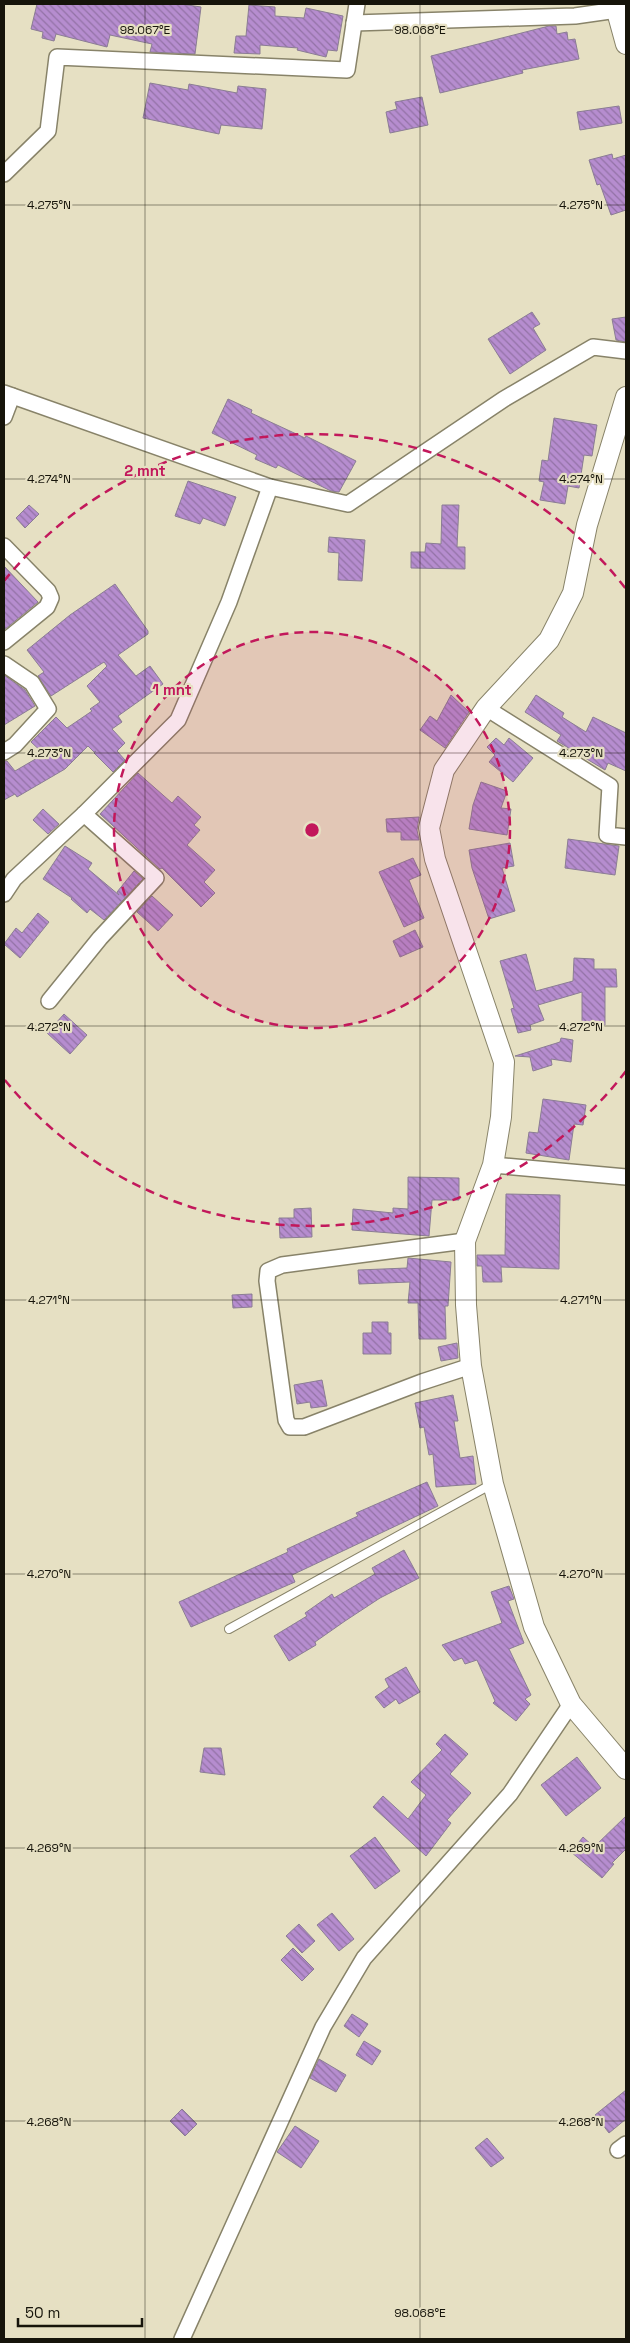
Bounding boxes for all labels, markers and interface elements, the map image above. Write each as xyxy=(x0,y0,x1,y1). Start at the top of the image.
text: 98.067°E xyxy=(120,22,171,38)
text: 98.068°E xyxy=(394,22,446,38)
text: 4.275°N xyxy=(27,197,71,213)
text: 4.275°N xyxy=(559,197,603,213)
text: 2 mnt xyxy=(124,461,166,480)
text: 4.274°N xyxy=(27,471,71,487)
text: 4.274°N xyxy=(559,471,603,487)
text: 1 mnt xyxy=(152,680,192,699)
text: 4.273°N xyxy=(27,745,71,761)
text: 4.273°N xyxy=(559,745,603,761)
centre of rings xyxy=(303,821,321,839)
text: 4.272°N xyxy=(27,1019,71,1035)
text: 4.272°N xyxy=(559,1019,603,1035)
text: 4.271°N xyxy=(28,1292,70,1308)
text: 4.271°N xyxy=(560,1292,602,1308)
text: 4.270°N xyxy=(27,1566,71,1582)
text: 4.270°N xyxy=(559,1566,603,1582)
text: 4.269°N xyxy=(26,1840,72,1856)
text: 4.269°N xyxy=(558,1840,604,1856)
text: 4.268°N xyxy=(26,2114,72,2130)
text: 4.268°N xyxy=(558,2114,604,2130)
scale bar xyxy=(18,2296,141,2328)
text: 50 m xyxy=(25,2303,60,2322)
text: 98.068°E xyxy=(394,2305,446,2321)

